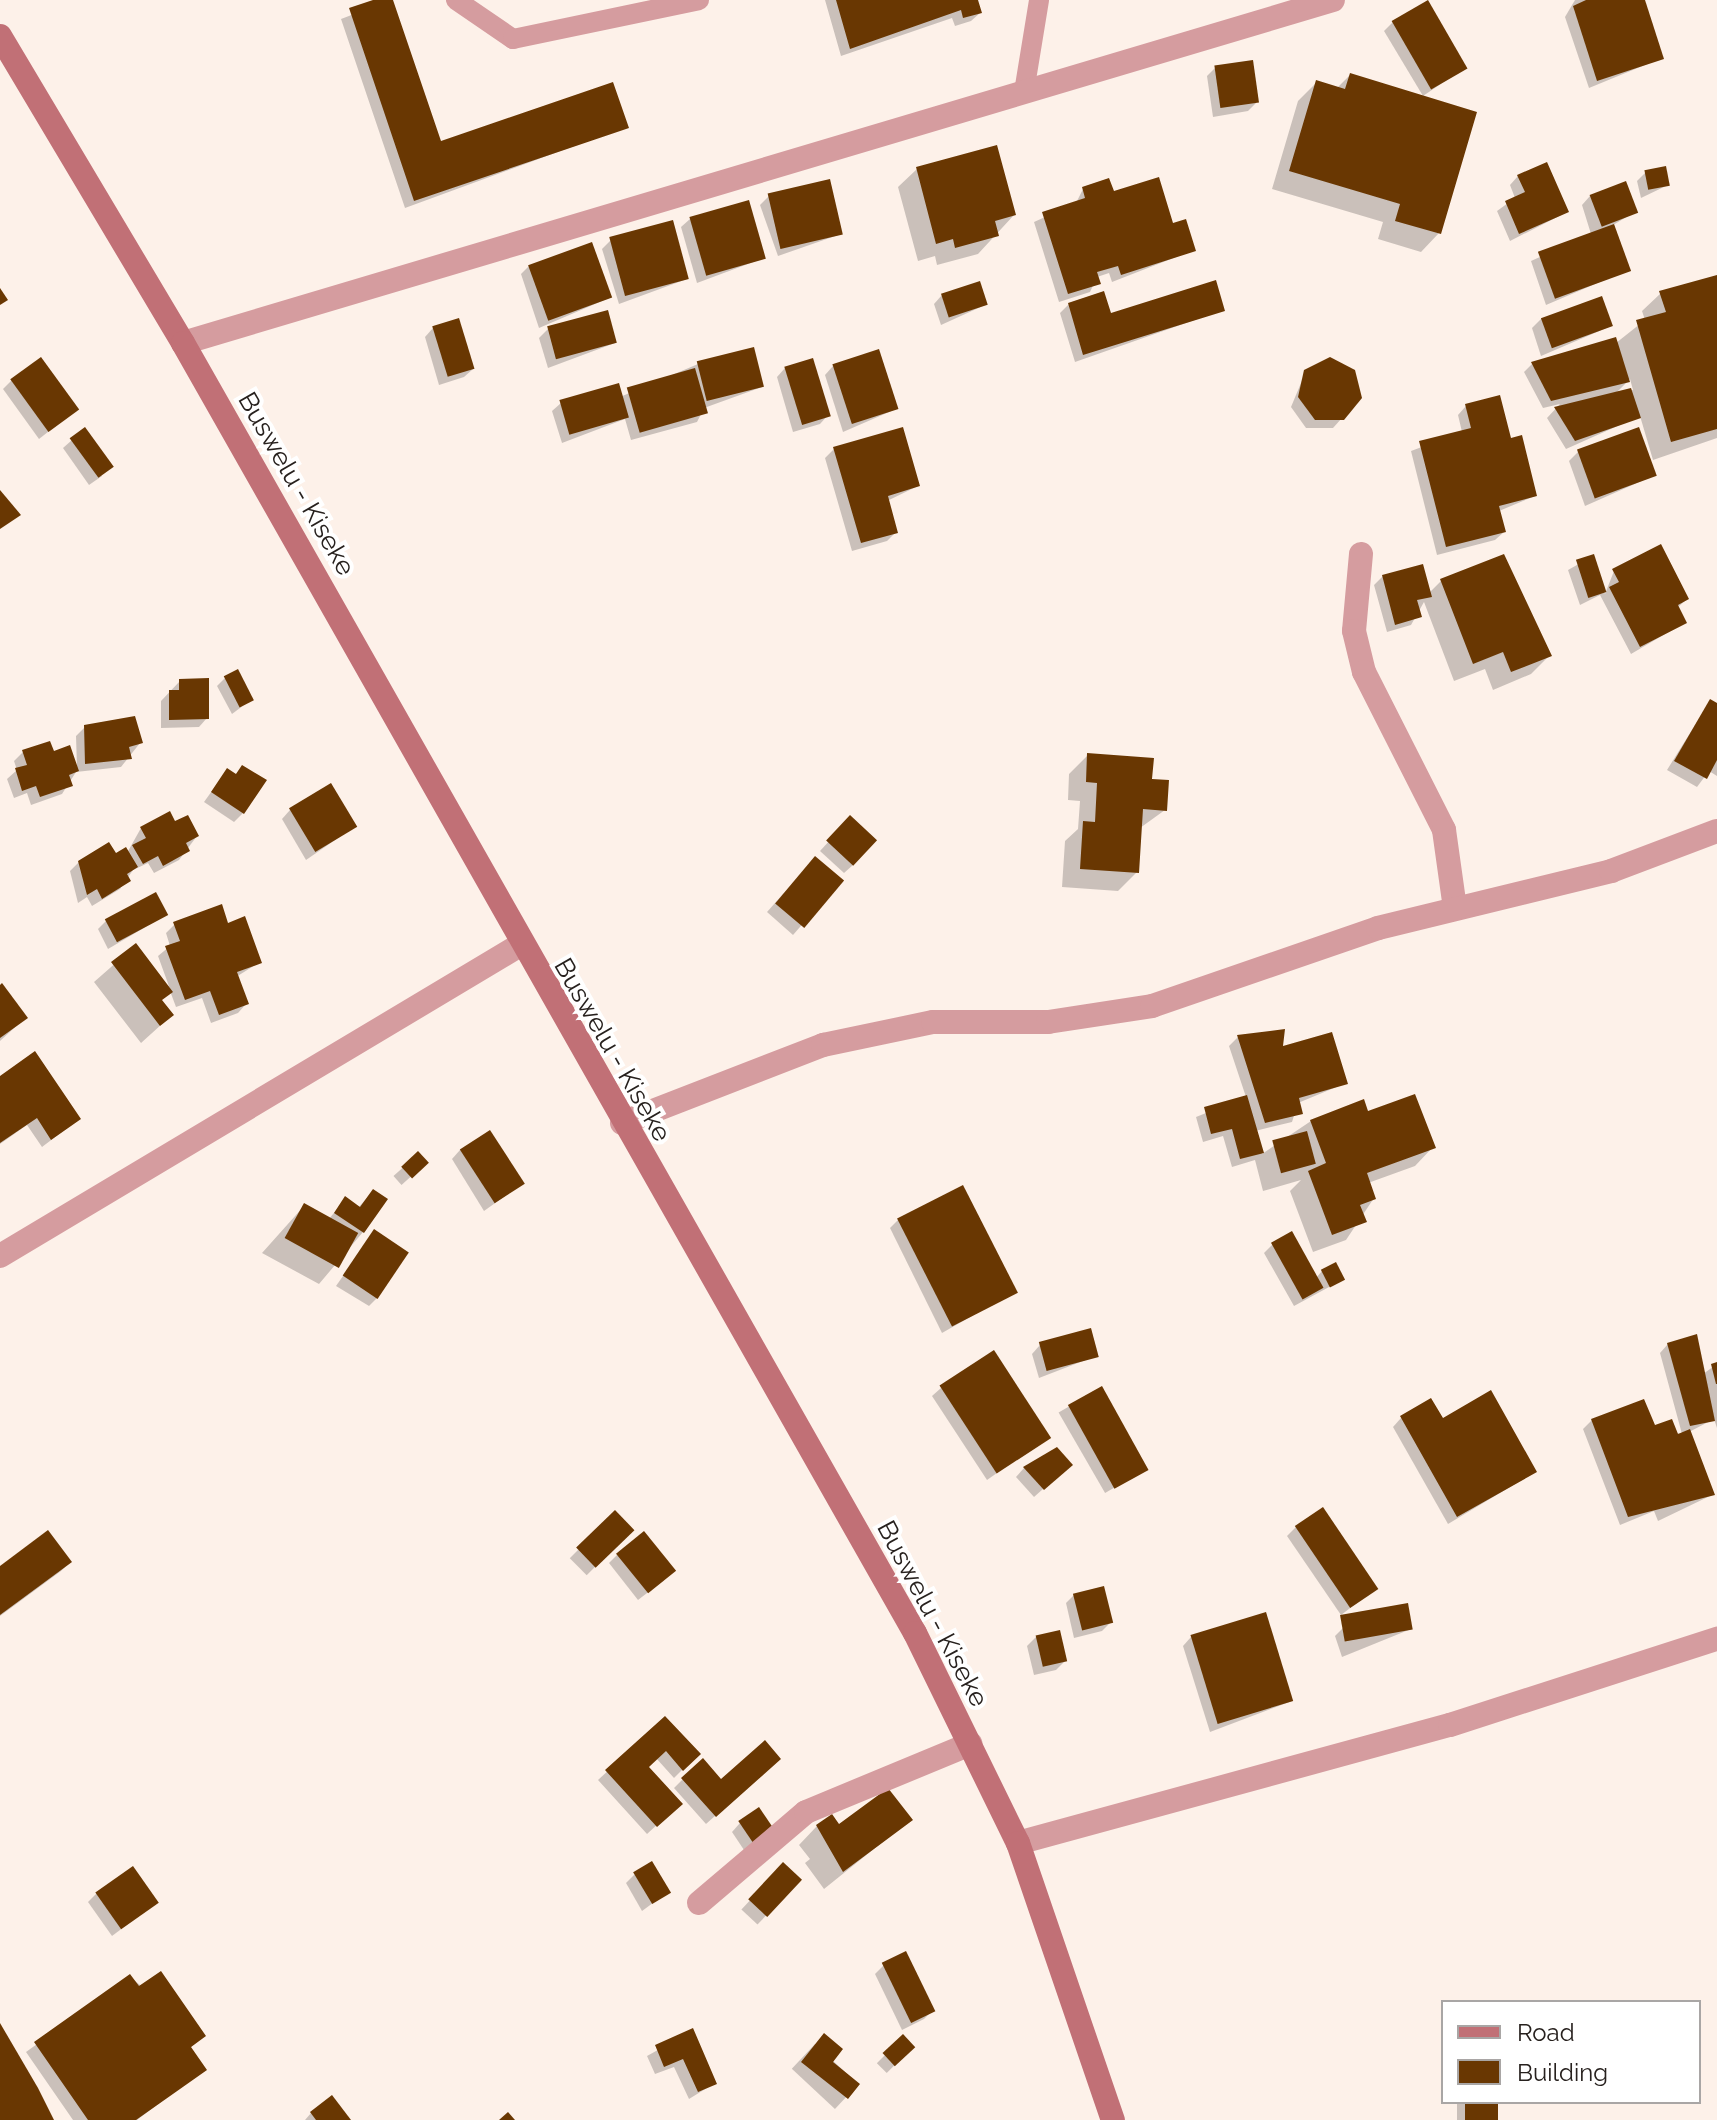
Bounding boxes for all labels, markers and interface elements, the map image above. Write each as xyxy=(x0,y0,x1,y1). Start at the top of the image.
street label: Buswelu - Kiseke xyxy=(231,387,361,581)
street label: Buswelu - Kiseke xyxy=(547,953,677,1147)
street label: Buswelu - Kiseke xyxy=(870,1516,994,1712)
legend xyxy=(1441,2000,1701,2104)
text: Road xyxy=(1517,2018,1575,2047)
text: Building xyxy=(1517,2058,1608,2087)

